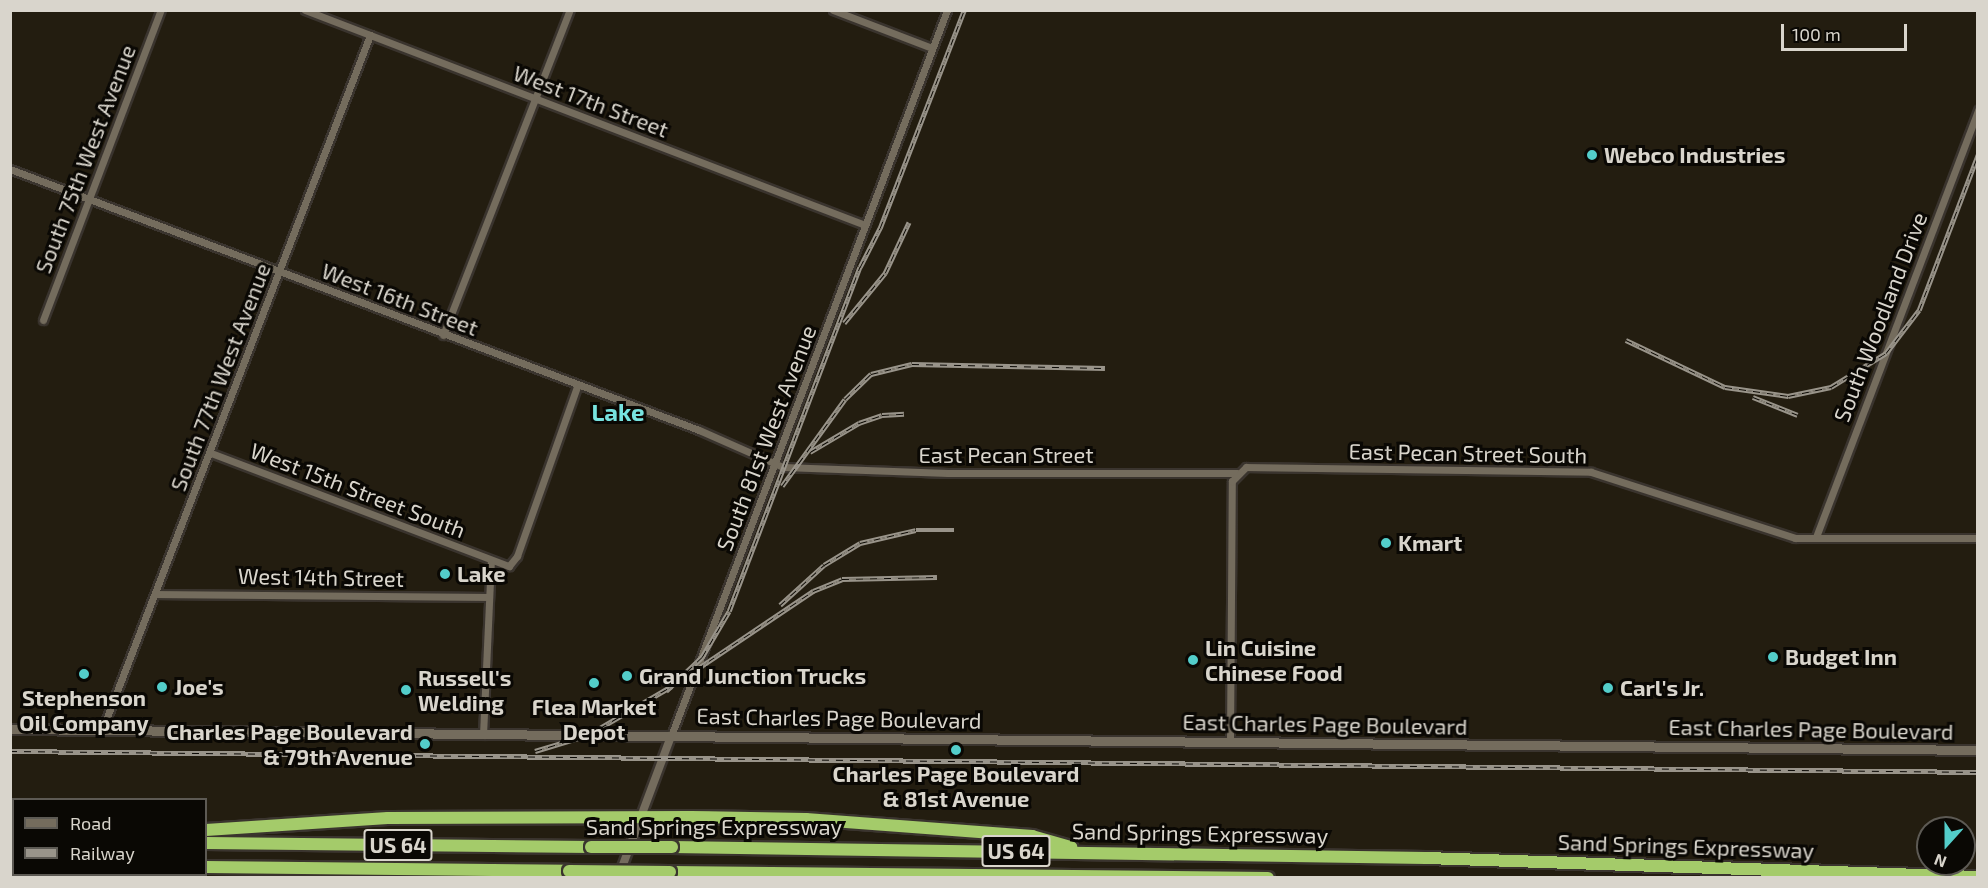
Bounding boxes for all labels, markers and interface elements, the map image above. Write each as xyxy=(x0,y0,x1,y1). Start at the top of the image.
scale bar xyxy=(1784,12,1910,50)
text: 100 m xyxy=(1792,23,1841,45)
street label: South 75th West Avenue xyxy=(29,41,141,277)
street label: West 17th Street xyxy=(510,59,672,143)
place label: Webco Industries xyxy=(1604,142,1785,168)
marker: Webco Industries xyxy=(1585,148,1599,162)
street label: South Woodland Drive xyxy=(1828,208,1932,426)
street label: West 16th Street xyxy=(318,257,482,341)
street label: South 77th West Avenue xyxy=(164,259,276,495)
street label: South 81st West Avenue xyxy=(711,321,821,555)
district label: Lake xyxy=(591,398,645,426)
street label: West 15th Street South xyxy=(247,437,469,543)
street label: East Pecan Street South xyxy=(1348,438,1588,468)
street label: East Pecan Street xyxy=(918,442,1094,468)
place label: Kmart xyxy=(1398,530,1462,556)
marker: Kmart xyxy=(1379,536,1393,550)
place label: Lake xyxy=(457,561,506,587)
street label: West 14th Street xyxy=(238,562,404,592)
marker: Lake xyxy=(438,567,452,581)
place label: Lin Cuisine Chinese Food xyxy=(1205,634,1343,686)
place label: Budget Inn xyxy=(1785,644,1897,670)
marker: Budget Inn xyxy=(1766,650,1780,664)
marker: Lin Cuisine Chinese Food xyxy=(1186,653,1200,667)
place label: Grand Junction Trucks xyxy=(639,663,867,689)
place label: Russell's Welding xyxy=(418,664,511,716)
marker: Stephenson Oil Company xyxy=(77,667,91,681)
marker: Grand Junction Trucks xyxy=(620,669,634,683)
place label: Joe's xyxy=(174,674,224,700)
place label: Carl's Jr. xyxy=(1620,675,1705,701)
marker: Flea Market Depot xyxy=(587,676,601,690)
marker: Joe's xyxy=(155,680,169,694)
marker: Carl's Jr. xyxy=(1601,681,1615,695)
marker: Russell's Welding xyxy=(399,683,413,697)
place label: Stephenson Oil Company xyxy=(19,684,149,736)
place label: Flea Market Depot xyxy=(532,693,656,744)
street label: East Charles Page Boulevard xyxy=(696,702,982,734)
street label: East Charles Page Boulevard xyxy=(1182,708,1468,740)
street label: East Charles Page Boulevard xyxy=(1668,713,1954,745)
place label: Charles Page Boulevard & 79th Avenue xyxy=(166,718,413,770)
marker: Charles Page Boulevard & 79th Avenue xyxy=(418,737,432,751)
marker: Charles Page Boulevard & 81st Avenue xyxy=(949,743,963,757)
place label: Charles Page Boulevard & 81st Avenue xyxy=(833,760,1079,812)
legend xyxy=(12,798,207,876)
text: Road xyxy=(70,812,111,834)
street label: Sand Springs Expressway xyxy=(586,814,842,840)
north arrow xyxy=(1916,816,1976,876)
street label: Sand Springs Expressway xyxy=(1072,818,1328,848)
road number: US 64 xyxy=(362,827,434,863)
street label: Sand Springs Expressway xyxy=(1557,828,1815,864)
road number: US 64 xyxy=(980,833,1052,869)
text: Railway xyxy=(70,842,135,864)
text: N xyxy=(1931,850,1949,872)

